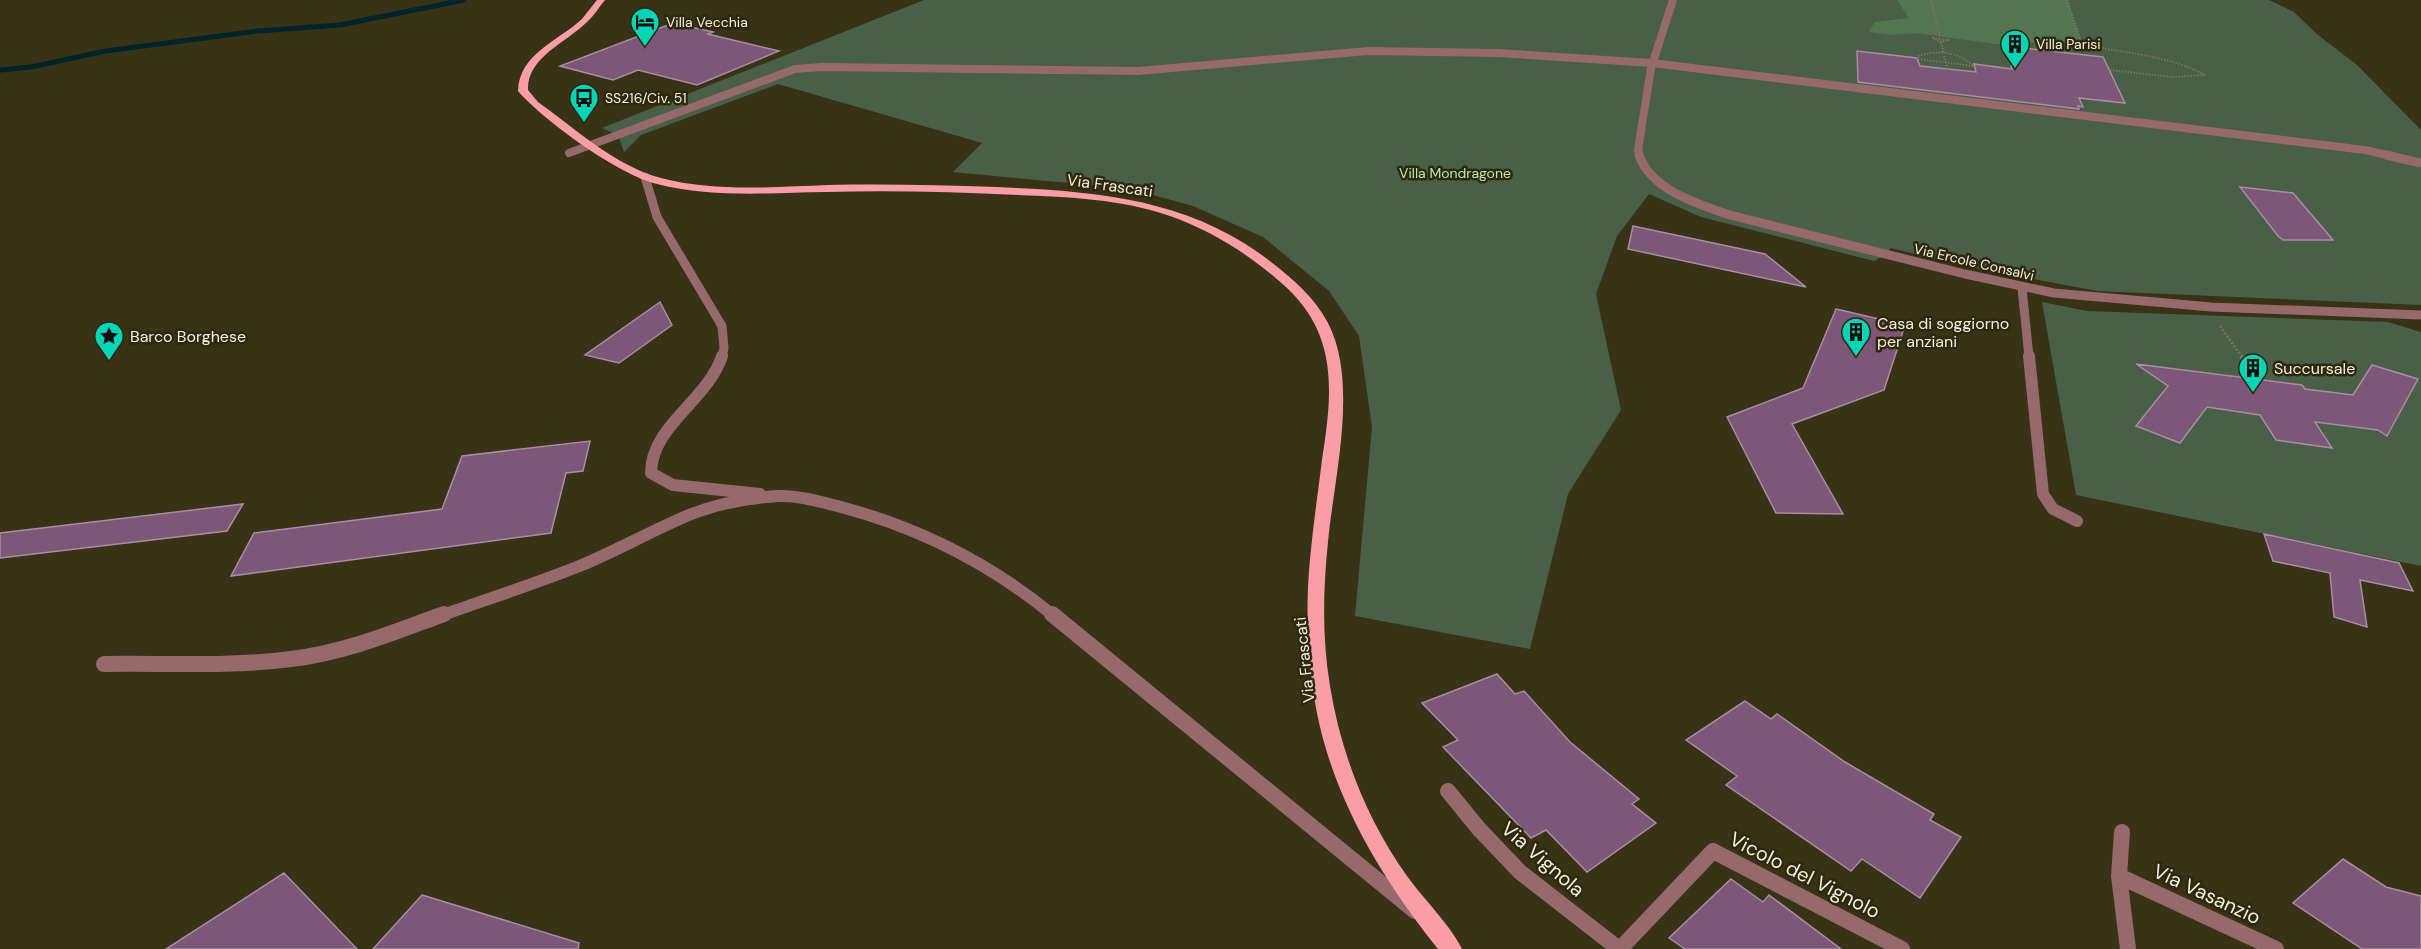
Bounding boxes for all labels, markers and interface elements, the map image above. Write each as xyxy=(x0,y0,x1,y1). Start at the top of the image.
hotel icon: Villa Vecchia xyxy=(629,6,661,48)
place label: Villa Vecchia xyxy=(666,13,748,31)
building icon: Villa Parisi xyxy=(1999,28,2031,70)
place label: Villa Parisi xyxy=(2036,35,2101,53)
bus stop icon: SS216/Civ. 51 xyxy=(568,82,600,124)
place label: SS216/Civ. 51 xyxy=(605,89,687,107)
park label: Villa Mondragone xyxy=(1399,164,1511,182)
street label: Via Frascati xyxy=(1066,169,1154,202)
street label: Via Ercole Consalvi xyxy=(1912,239,2036,285)
place label: Casa di soggiorno per anziani xyxy=(1877,313,2009,352)
building icon: Casa di soggiorno per anziani xyxy=(1840,316,1872,358)
place icon: Barco Borghese xyxy=(93,320,125,362)
place label: Barco Borghese xyxy=(130,326,246,347)
building icon: Succursale xyxy=(2237,352,2269,394)
place label: Succursale xyxy=(2274,358,2355,379)
street label: Via Frascati xyxy=(1290,616,1319,704)
street label: Via Vignola xyxy=(1496,816,1590,902)
street label: Vicolo del Vignolo xyxy=(1725,826,1885,924)
street label: Via Vasanzio xyxy=(2149,858,2265,930)

